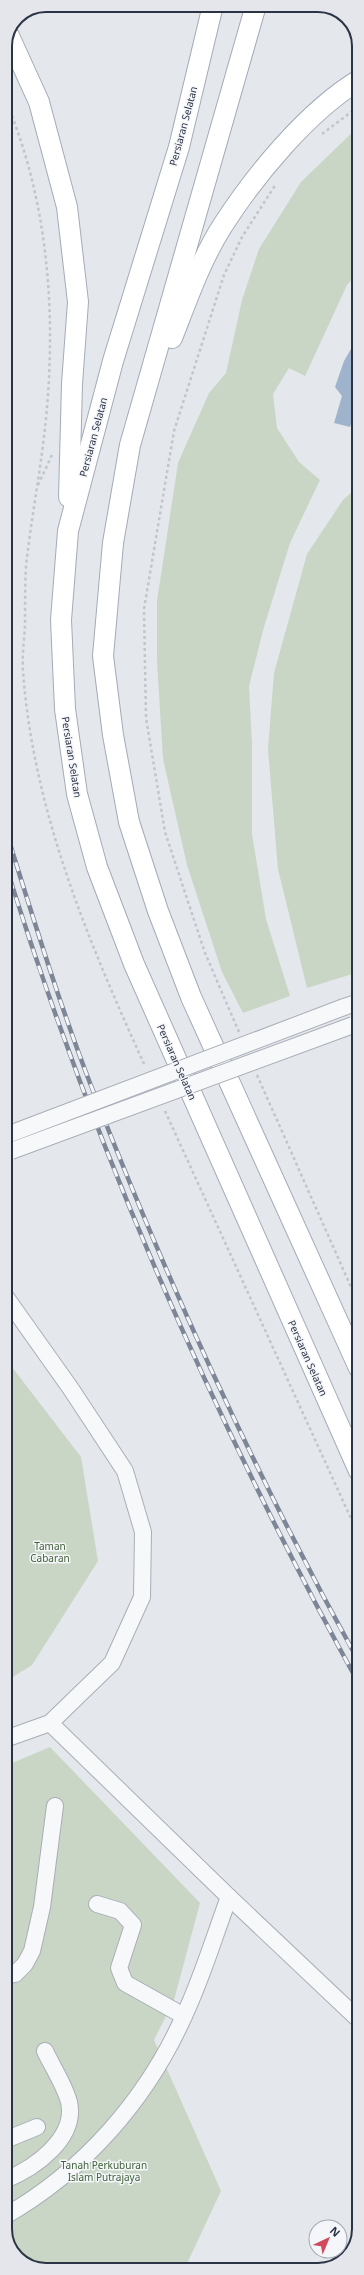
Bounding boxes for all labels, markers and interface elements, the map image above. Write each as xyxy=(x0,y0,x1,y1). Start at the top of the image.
street label: Persiaran Selatan xyxy=(166,85,200,167)
street label: Persiaran Selatan xyxy=(76,396,110,478)
street label: Persiaran Selatan xyxy=(59,715,85,799)
street label: Persiaran Selatan xyxy=(154,1022,200,1102)
street label: Persiaran Selatan xyxy=(285,1318,331,1398)
park label: Taman Cabaran xyxy=(30,1539,70,1565)
park label: Tanah Perkuburan Islam Putrajaya xyxy=(61,2158,147,2184)
north arrow xyxy=(308,2219,348,2259)
text: N xyxy=(327,2223,344,2240)

